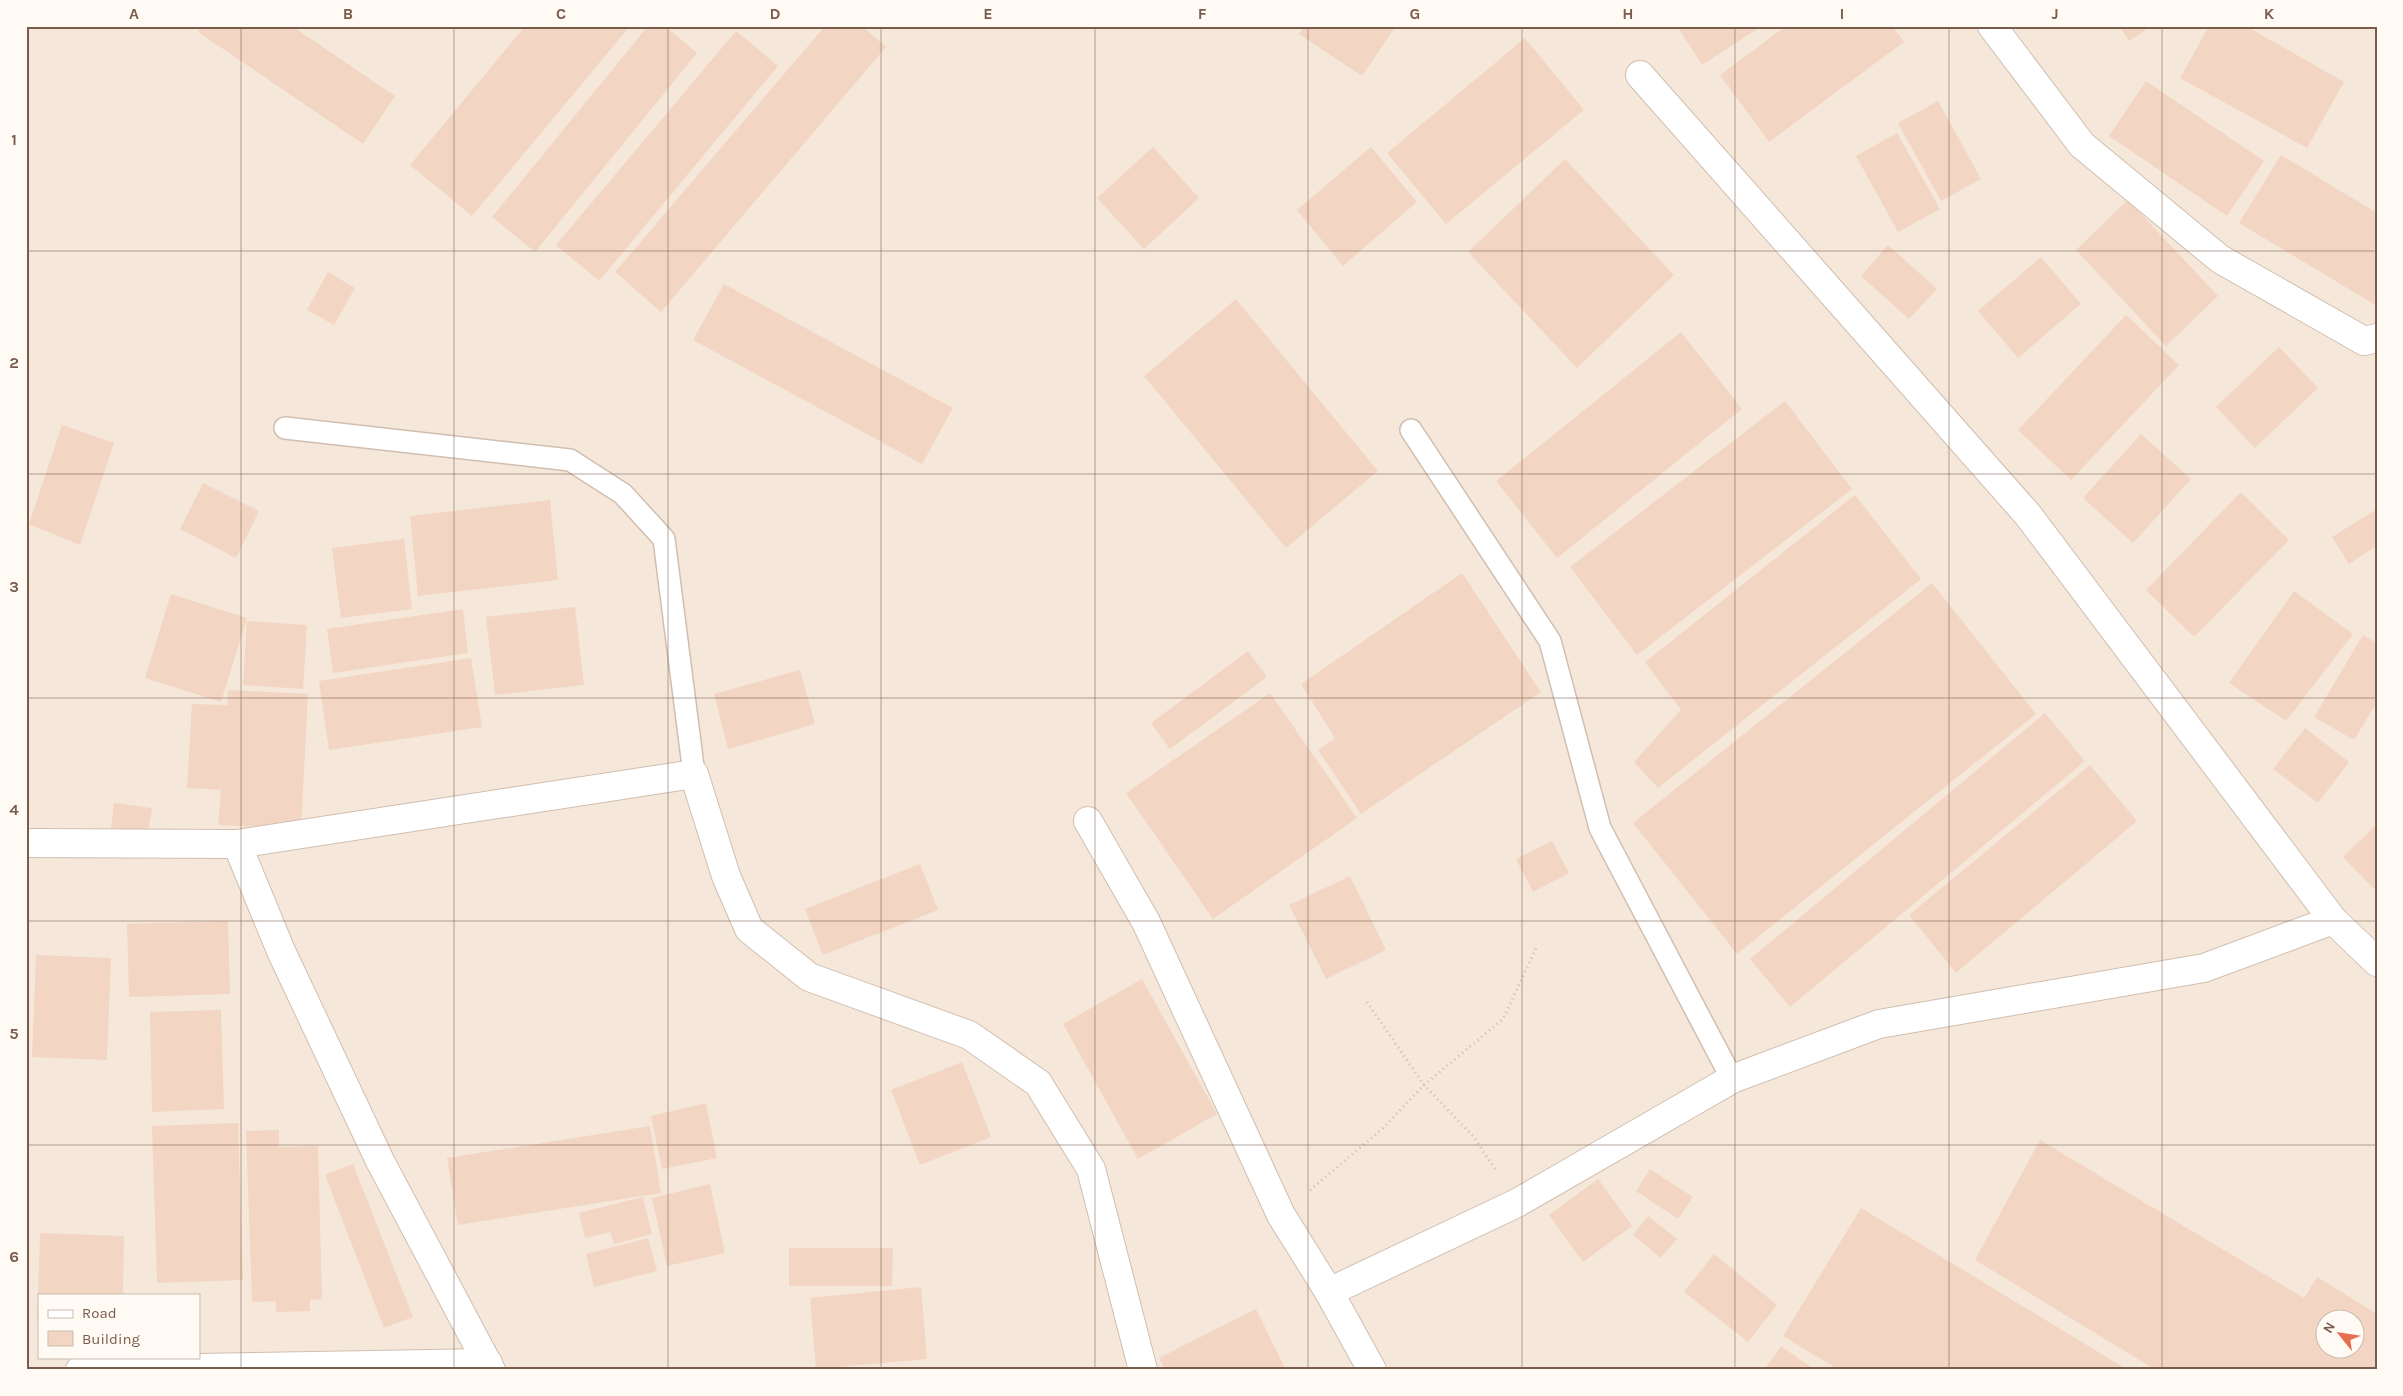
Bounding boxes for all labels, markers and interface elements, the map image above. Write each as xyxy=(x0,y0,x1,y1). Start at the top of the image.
text: A xyxy=(129,4,139,23)
text: B xyxy=(343,4,353,23)
text: C xyxy=(556,4,566,23)
text: D xyxy=(770,4,781,23)
text: E xyxy=(983,4,993,23)
text: F xyxy=(1198,4,1207,23)
text: G xyxy=(1410,4,1420,23)
text: H xyxy=(1622,4,1634,23)
text: I xyxy=(1840,4,1844,23)
text: J xyxy=(2051,4,2059,23)
text: K xyxy=(2264,4,2275,23)
text: 1 xyxy=(11,130,17,149)
text: 2 xyxy=(9,353,19,372)
text: 3 xyxy=(9,577,19,596)
text: 4 xyxy=(9,800,19,819)
text: 5 xyxy=(9,1024,19,1043)
text: 6 xyxy=(9,1247,19,1266)
legend xyxy=(38,1294,200,1358)
text: Road xyxy=(82,1304,117,1322)
north arrow xyxy=(2316,1308,2366,1358)
text: N xyxy=(2319,1319,2339,1336)
text: Building xyxy=(82,1330,140,1348)

